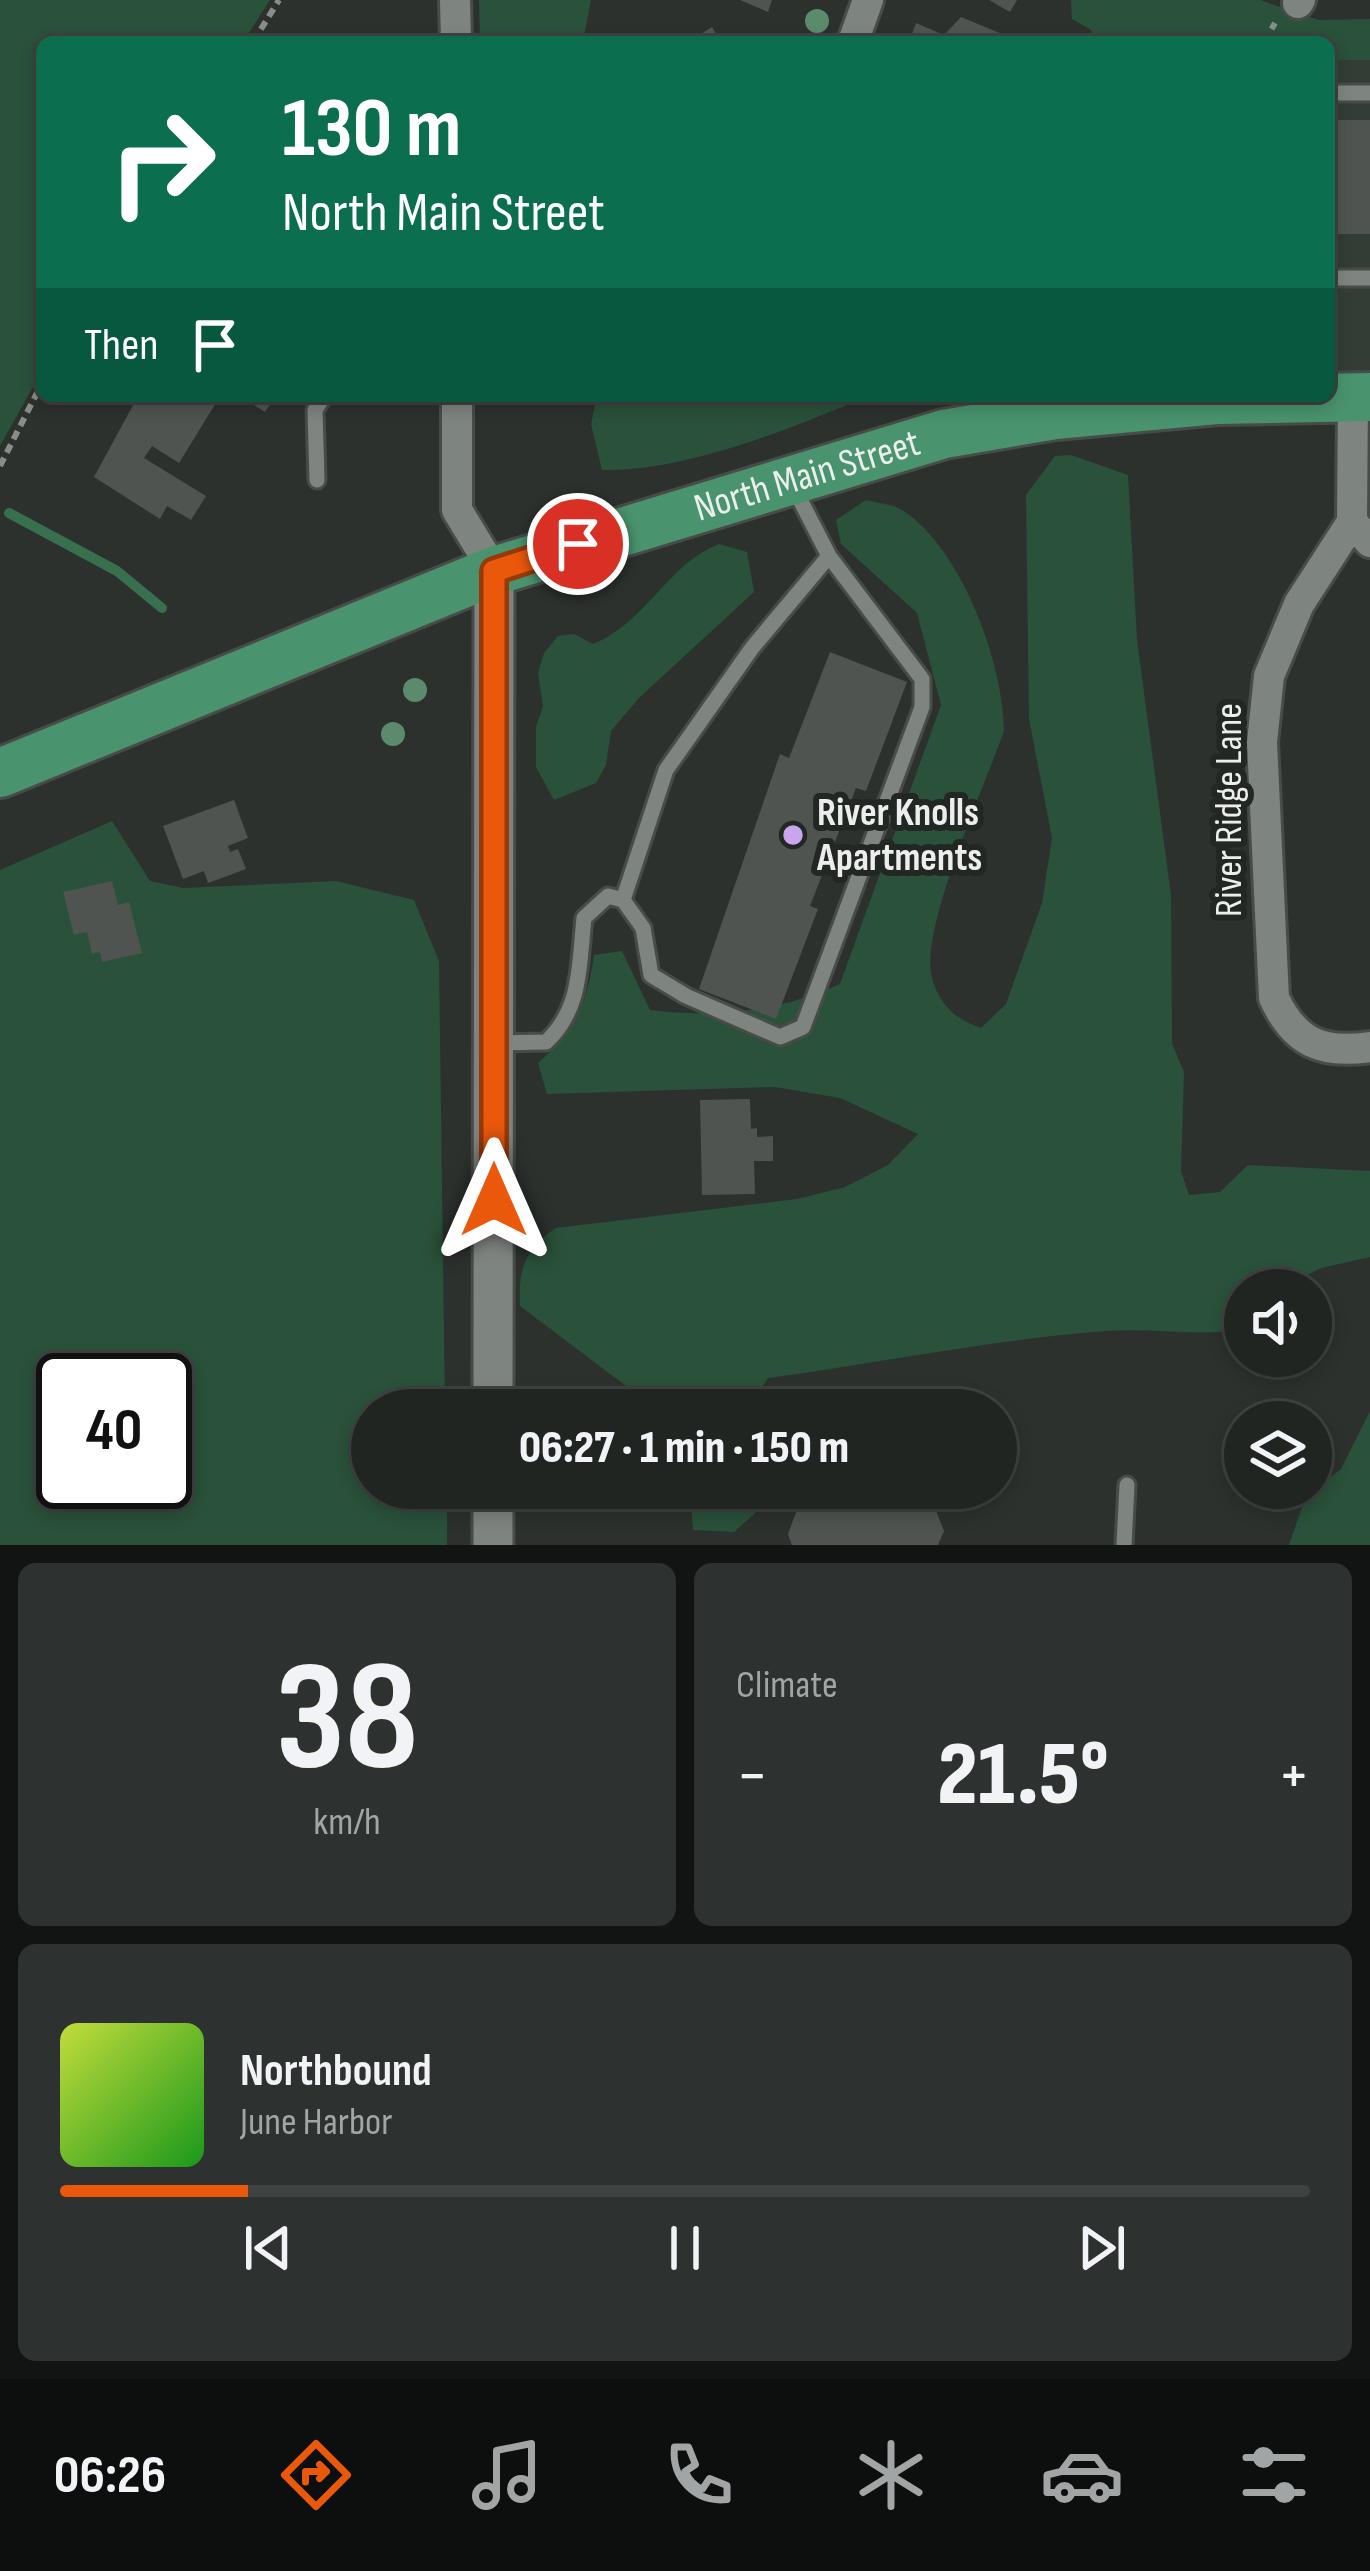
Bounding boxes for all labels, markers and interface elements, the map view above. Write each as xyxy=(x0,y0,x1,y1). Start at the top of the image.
text: 130 m xyxy=(282,79,461,180)
icon: right xyxy=(84,84,240,240)
text: North Main Street xyxy=(282,181,605,246)
icon: arrive xyxy=(182,312,248,378)
text: Then xyxy=(84,318,158,373)
street label: North Main Street xyxy=(689,419,926,532)
pin xyxy=(527,493,629,595)
icon: arrive xyxy=(545,511,611,577)
street label: River Ridge Lane xyxy=(1206,703,1253,917)
place label: River Knolls Apartments xyxy=(816,790,982,882)
marker: River Knolls Apartments xyxy=(780,822,806,848)
position arrow xyxy=(431,1137,557,1263)
map controls xyxy=(1224,1269,1332,1509)
button: sound xyxy=(1224,1269,1332,1377)
speed limit sign: 40 xyxy=(36,1353,192,1509)
button: layers xyxy=(1224,1401,1332,1509)
text: 06:27 · 1 min · 150 m xyxy=(519,1421,849,1476)
text: 38 xyxy=(275,1627,419,1814)
text: Climate xyxy=(736,1662,838,1709)
text: 21.5° xyxy=(937,1722,1109,1830)
text: − xyxy=(736,1737,768,1816)
text: + xyxy=(1278,1737,1310,1816)
text: km/h xyxy=(313,1799,381,1846)
text: Northbound xyxy=(240,2044,432,2099)
text: June Harbor xyxy=(240,2099,392,2146)
icon: previous xyxy=(235,2215,301,2281)
icon: pause xyxy=(652,2215,718,2281)
icon: next xyxy=(1069,2215,1135,2281)
icon: directions xyxy=(274,2433,358,2517)
icon: music xyxy=(465,2433,549,2517)
icon: phone xyxy=(657,2433,741,2517)
icon: climate xyxy=(849,2433,933,2517)
icon: car xyxy=(1040,2433,1124,2517)
icon: filters xyxy=(1232,2433,1316,2517)
text: 06:26 xyxy=(54,2443,166,2508)

